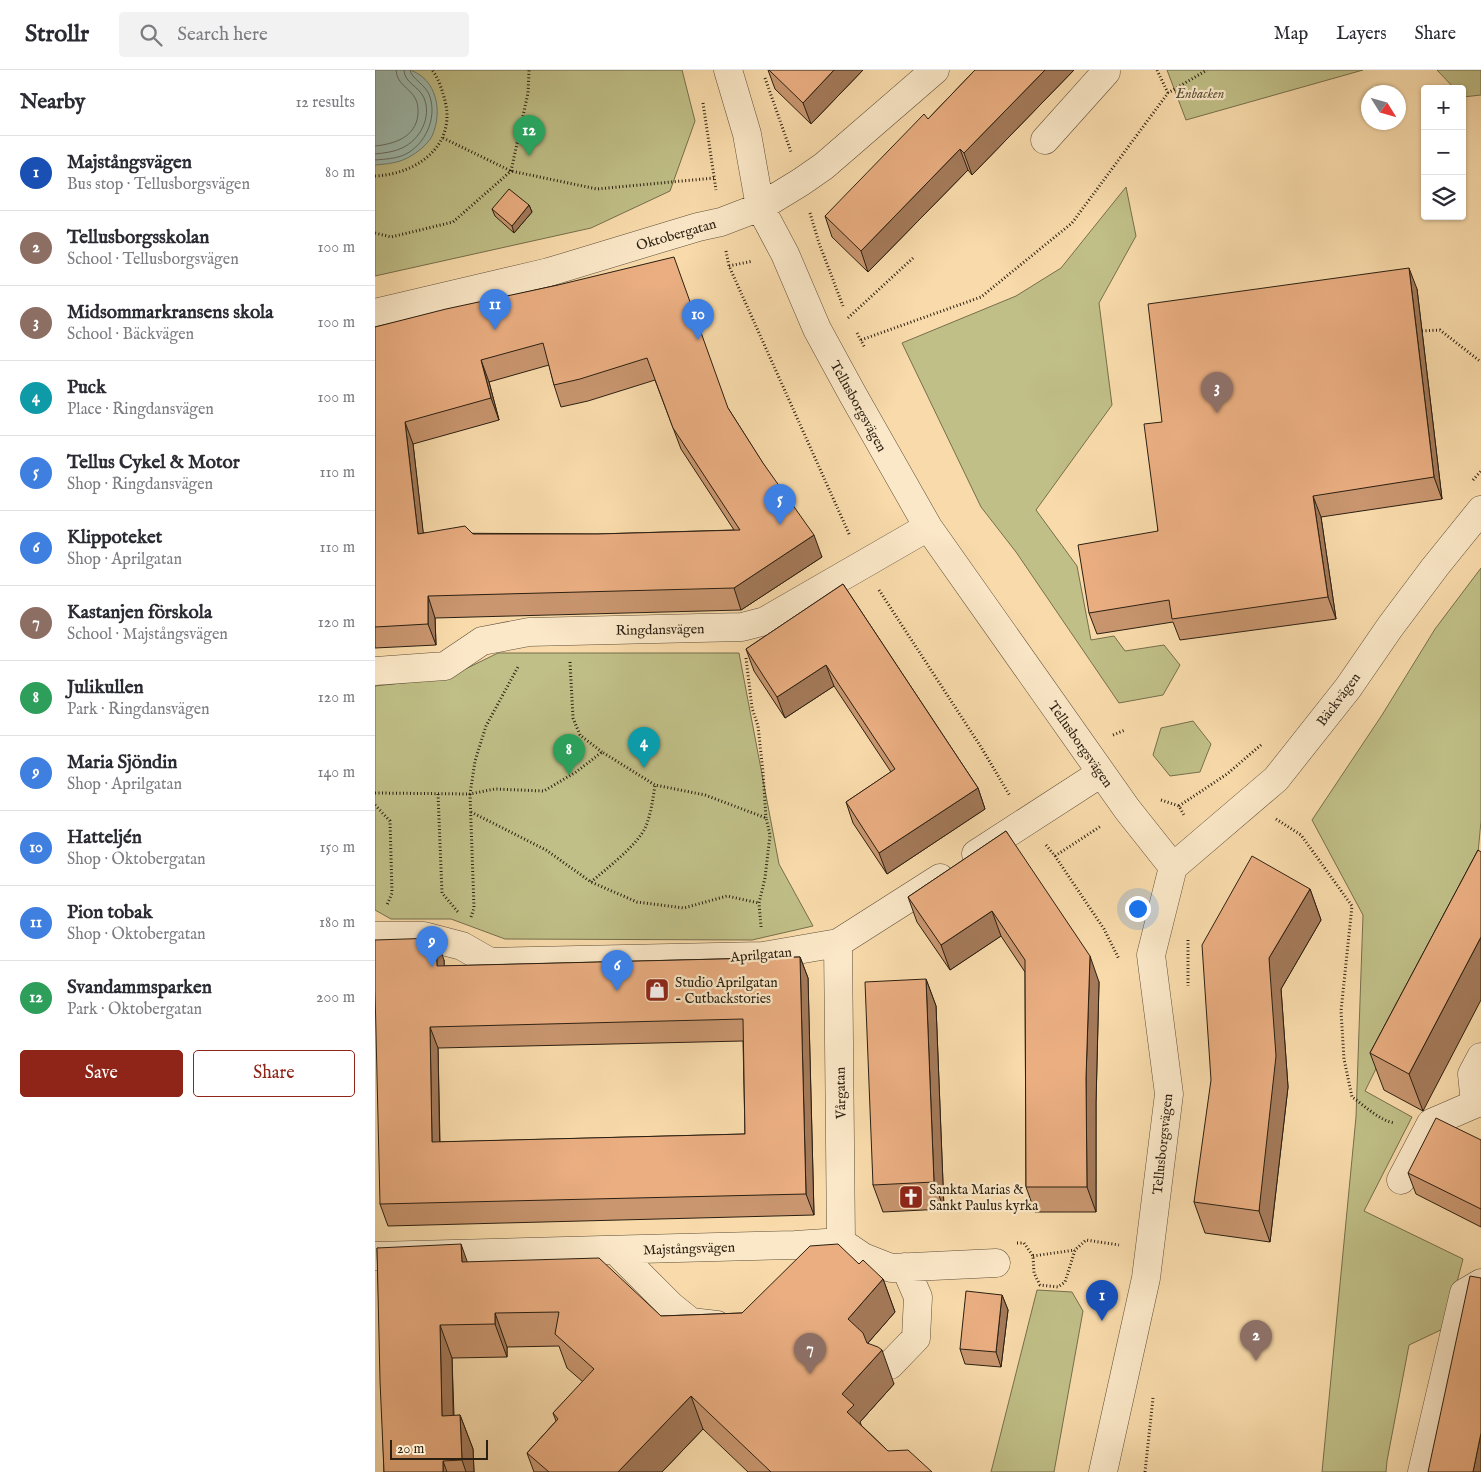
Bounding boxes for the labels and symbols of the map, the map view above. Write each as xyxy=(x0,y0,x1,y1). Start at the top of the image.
park label: Enbacken xyxy=(1175,85,1224,103)
north arrow xyxy=(1361,85,1406,130)
pin: 12 xyxy=(513,115,545,156)
street label: Oktobergatan xyxy=(634,215,719,255)
pin: 11 xyxy=(479,289,511,330)
pin: 10 xyxy=(682,299,714,340)
street label: Tellusborgsvägen xyxy=(826,358,891,456)
pin: 3 xyxy=(1201,372,1233,413)
pin: 5 xyxy=(764,484,796,525)
street label: Ringdansvägen xyxy=(615,620,705,640)
street label: Bäckvägen xyxy=(1313,669,1365,730)
street label: Tellusborgsvägen xyxy=(1044,698,1117,792)
pin: 4 xyxy=(628,727,660,768)
pin: 8 xyxy=(553,734,585,775)
your location xyxy=(1125,896,1151,922)
pin: 9 xyxy=(416,926,448,967)
street label: Aprilgatan xyxy=(729,943,793,967)
pin: 6 xyxy=(601,950,633,991)
place label: Studio Aprilgatan - Cutbackstories xyxy=(675,974,778,1008)
shop icon: Studio Aprilgatan - Cutbackstories xyxy=(644,977,670,1003)
street label: Vårgatan xyxy=(832,1066,850,1120)
street label: Tellusborgsvägen xyxy=(1149,1092,1177,1196)
place label: Sankta Marias & Sankt Paulus kyrka xyxy=(929,1181,1039,1215)
church icon: Sankta Marias & Sankt Paulus kyrka xyxy=(898,1184,924,1210)
street label: Majstångsvägen xyxy=(643,1238,736,1260)
pin: 1 xyxy=(1086,1280,1118,1321)
pin: 2 xyxy=(1240,1320,1272,1361)
pin: 7 xyxy=(794,1333,826,1374)
scale bar xyxy=(390,1437,487,1460)

